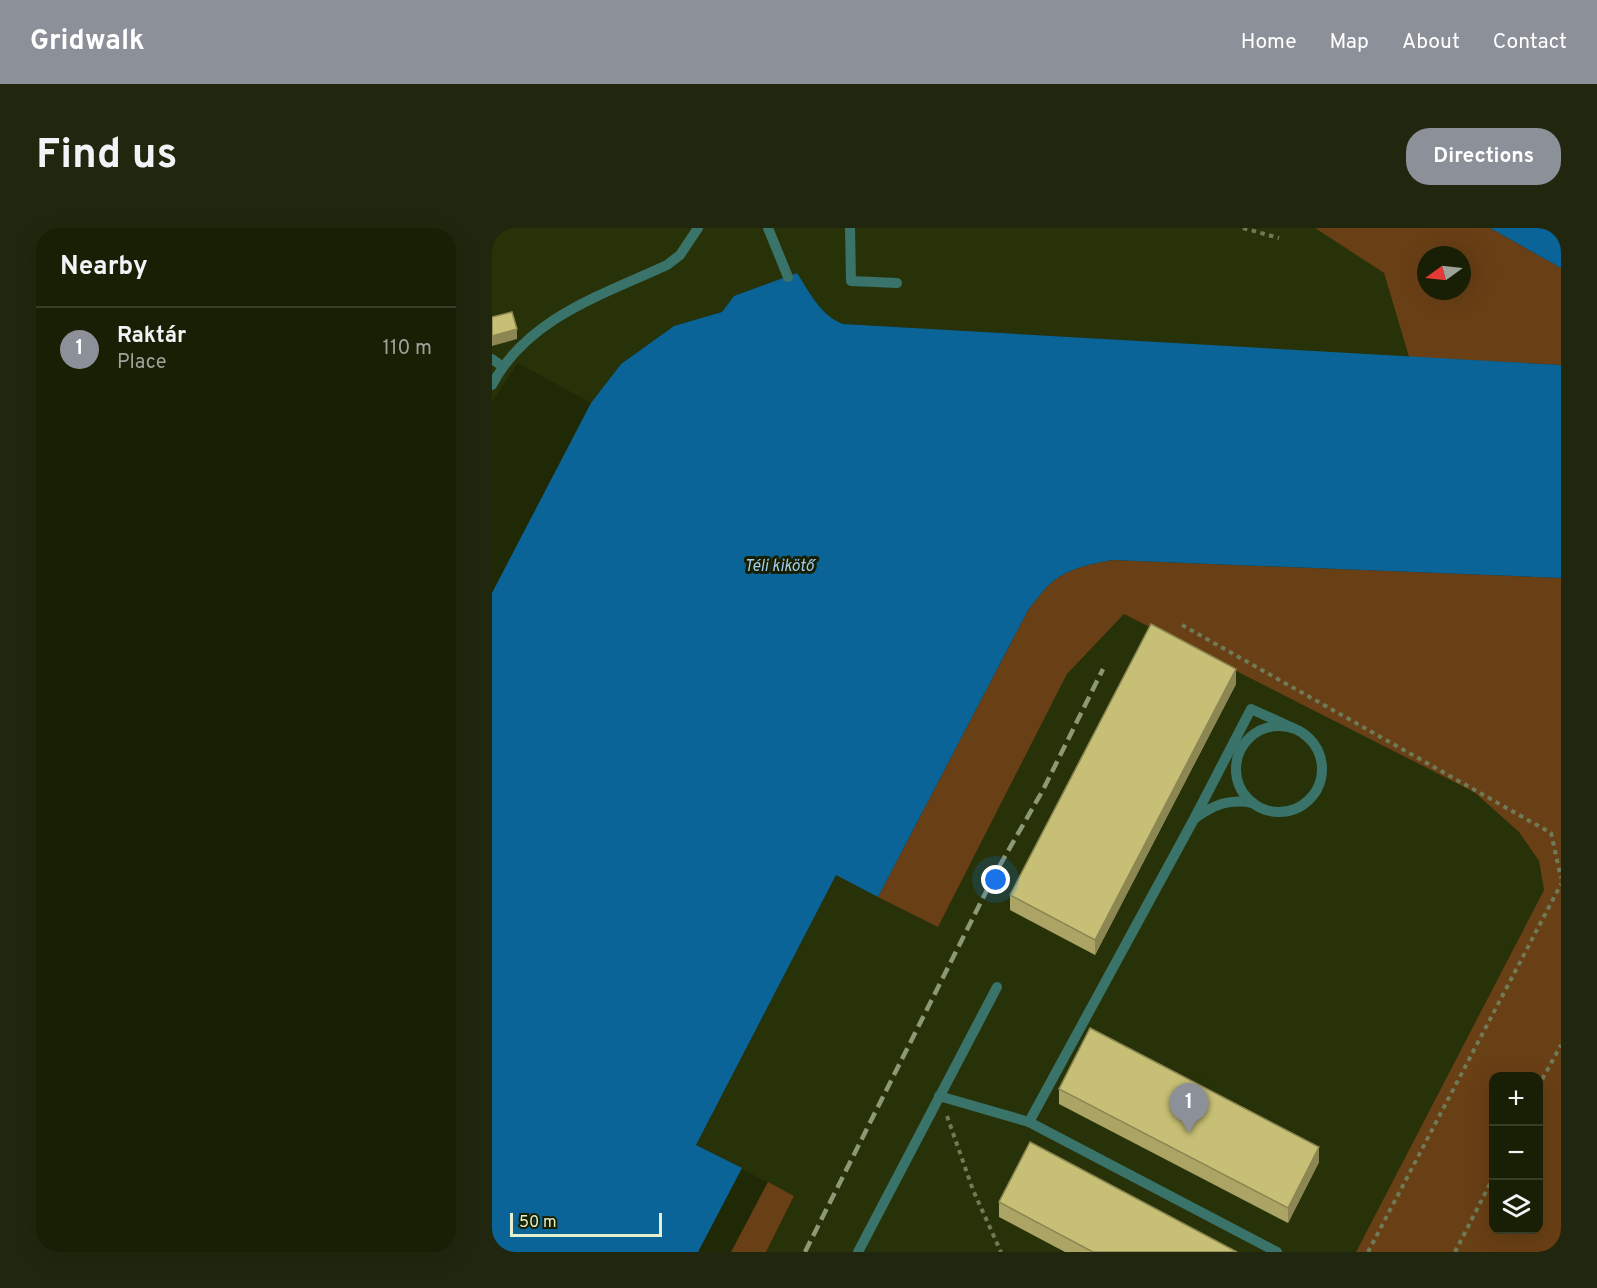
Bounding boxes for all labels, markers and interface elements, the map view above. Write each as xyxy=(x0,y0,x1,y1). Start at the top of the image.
text: Gridwalk xyxy=(30,24,145,60)
text: Home xyxy=(1241,29,1297,56)
text: Map xyxy=(1330,29,1369,56)
text: About xyxy=(1402,29,1460,56)
text: Contact xyxy=(1493,29,1567,56)
button: Directions xyxy=(1406,128,1561,185)
text: Find us xyxy=(36,130,177,183)
north arrow xyxy=(1417,246,1471,300)
text: Nearby xyxy=(60,251,148,284)
text: Raktár xyxy=(117,323,186,350)
text: 1 xyxy=(76,336,84,362)
text: 110 m xyxy=(383,336,432,362)
text: Place xyxy=(117,350,167,376)
water label: Téli kikötő xyxy=(744,557,817,577)
your location xyxy=(981,865,1010,894)
map controls xyxy=(1489,1072,1543,1234)
button: + xyxy=(1489,1072,1543,1126)
pin: 1 xyxy=(1170,1084,1208,1133)
button: − xyxy=(1489,1126,1543,1180)
button: layers xyxy=(1489,1180,1543,1234)
scale bar xyxy=(510,1210,662,1238)
text: 50 m xyxy=(519,1213,557,1233)

